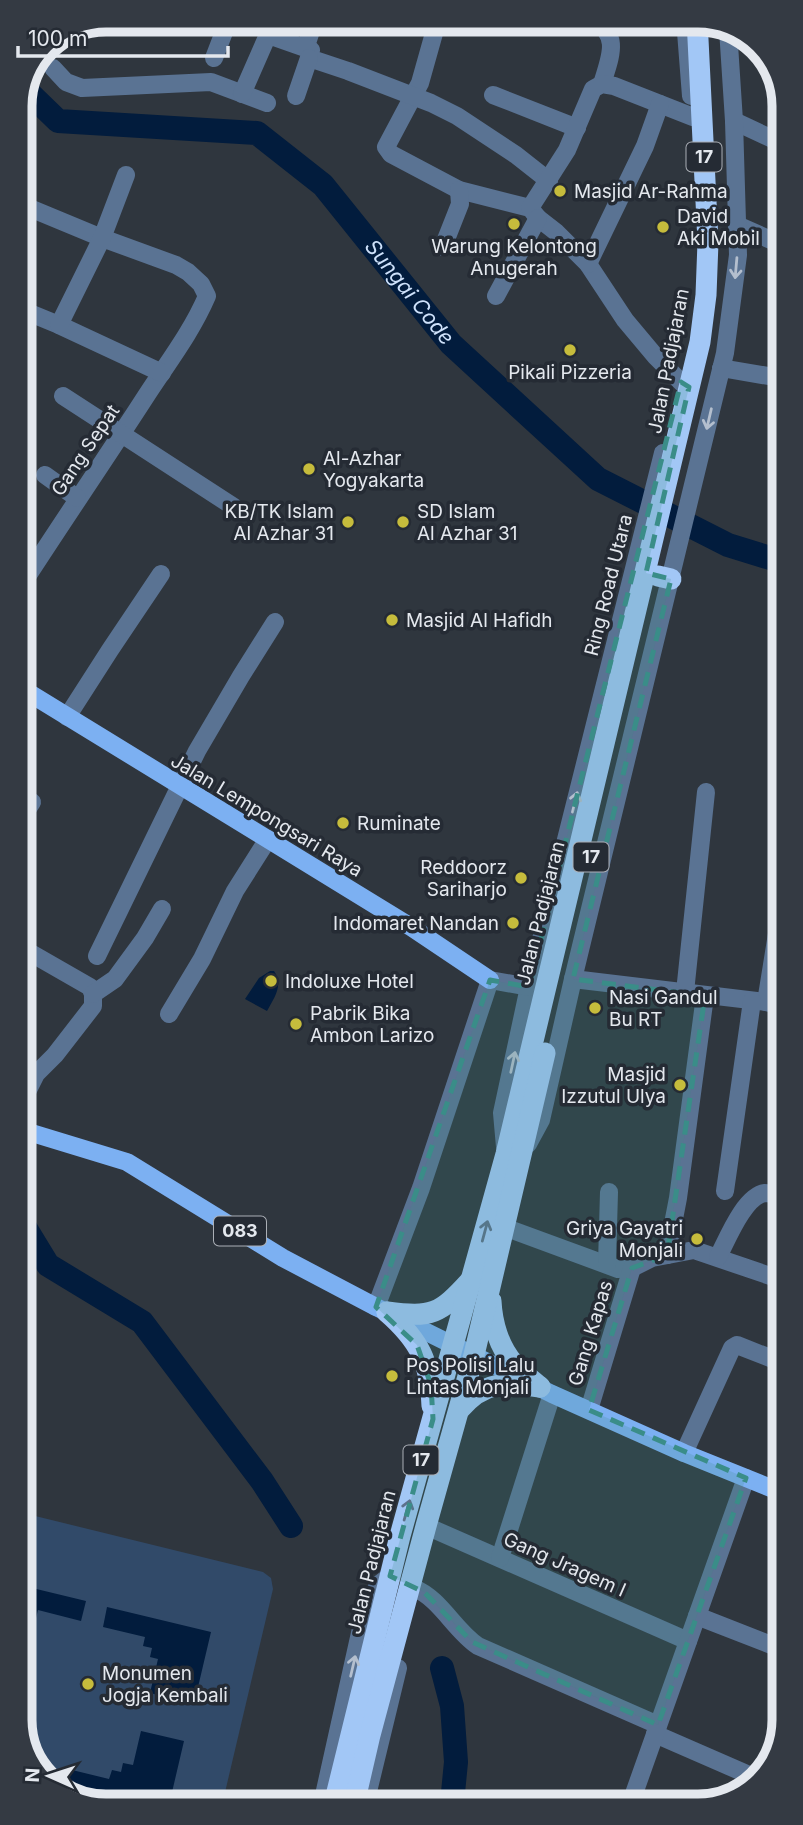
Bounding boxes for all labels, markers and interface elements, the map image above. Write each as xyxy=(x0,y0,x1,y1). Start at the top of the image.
scale bar xyxy=(18,14,228,58)
text: 100 m xyxy=(28,26,87,51)
road number: 17 xyxy=(686,142,722,172)
place label: Masjid Ar-Rahma xyxy=(574,180,728,203)
marker: Masjid Ar-Rahma xyxy=(552,183,568,199)
place label: David Aki Mobil xyxy=(677,205,760,250)
marker: Warung Kelontong Anugerah xyxy=(506,216,522,232)
marker: David Aki Mobil xyxy=(655,219,671,235)
water label: Sungai Code xyxy=(360,234,460,350)
place label: Warung Kelontong Anugerah xyxy=(431,235,597,280)
one-way arrow xyxy=(730,256,743,279)
street label: Jalan Padjajaran xyxy=(643,287,694,436)
marker: Pikali Pizzeria xyxy=(562,342,578,358)
place label: Pikali Pizzeria xyxy=(508,361,632,384)
street label: Gang Sepat xyxy=(47,400,124,500)
one-way arrow xyxy=(702,407,716,430)
place label: Al-Azhar Yogyakarta xyxy=(323,447,424,492)
marker: Al-Azhar Yogyakarta xyxy=(301,461,317,477)
place label: KB/TK Islam Al Azhar 31 xyxy=(225,500,334,545)
place label: SD Islam Al Azhar 31 xyxy=(417,500,518,545)
street label: Ring Road Utara xyxy=(580,512,637,658)
marker: KB/TK Islam Al Azhar 31 xyxy=(340,514,356,530)
marker: SD Islam Al Azhar 31 xyxy=(395,514,411,530)
place label: Masjid Al Hafidh xyxy=(406,609,552,632)
marker: Masjid Al Hafidh xyxy=(384,612,400,628)
street label: Jalan Lempongsari Raya xyxy=(167,749,367,882)
one-way arrow xyxy=(569,791,582,814)
place label: Ruminate xyxy=(357,812,441,835)
marker: Ruminate xyxy=(335,815,351,831)
street label: Jalan Padjajaran xyxy=(511,839,569,987)
road number: 17 xyxy=(574,842,608,872)
place label: Reddoorz Sariharjo xyxy=(420,856,507,901)
marker: Reddoorz Sariharjo xyxy=(513,870,529,886)
place label: Indomaret Nandan xyxy=(333,912,499,935)
marker: Indomaret Nandan xyxy=(505,915,521,931)
place label: Indoluxe Hotel xyxy=(285,970,414,993)
marker: Indoluxe Hotel xyxy=(263,973,279,989)
place label: Nasi Gandul Bu RT xyxy=(609,986,718,1031)
marker: Nasi Gandul Bu RT xyxy=(587,1000,603,1016)
place label: Pabrik Bika Ambon Larizo xyxy=(310,1002,434,1047)
marker: Pabrik Bika Ambon Larizo xyxy=(288,1016,304,1032)
one-way arrow xyxy=(507,1051,521,1074)
place label: Masjid Izzutul Ulya xyxy=(561,1063,666,1108)
marker: Masjid Izzutul Ulya xyxy=(672,1077,688,1093)
road number: 083 xyxy=(214,1216,266,1246)
place label: Griya Gayatri Monjali xyxy=(566,1217,683,1262)
one-way arrow xyxy=(479,1221,492,1243)
marker: Griya Gayatri Monjali xyxy=(689,1231,705,1247)
street label: Gang Kapas xyxy=(564,1278,617,1389)
place label: Pos Polisi Lalu Lintas Monjali xyxy=(406,1354,535,1399)
marker: Pos Polisi Lalu Lintas Monjali xyxy=(384,1368,400,1384)
road number: 17 xyxy=(404,1446,438,1475)
street label: Jalan Padjajaran xyxy=(342,1488,400,1636)
one-way arrow xyxy=(401,1499,414,1522)
street label: Gang Jragem I xyxy=(500,1527,630,1602)
one-way arrow xyxy=(347,1655,360,1677)
place label: Monumen Jogja Kembali xyxy=(102,1662,228,1707)
marker: Monumen Jogja Kembali xyxy=(80,1676,96,1692)
north arrow xyxy=(14,1741,84,1811)
text: N xyxy=(21,1767,44,1783)

